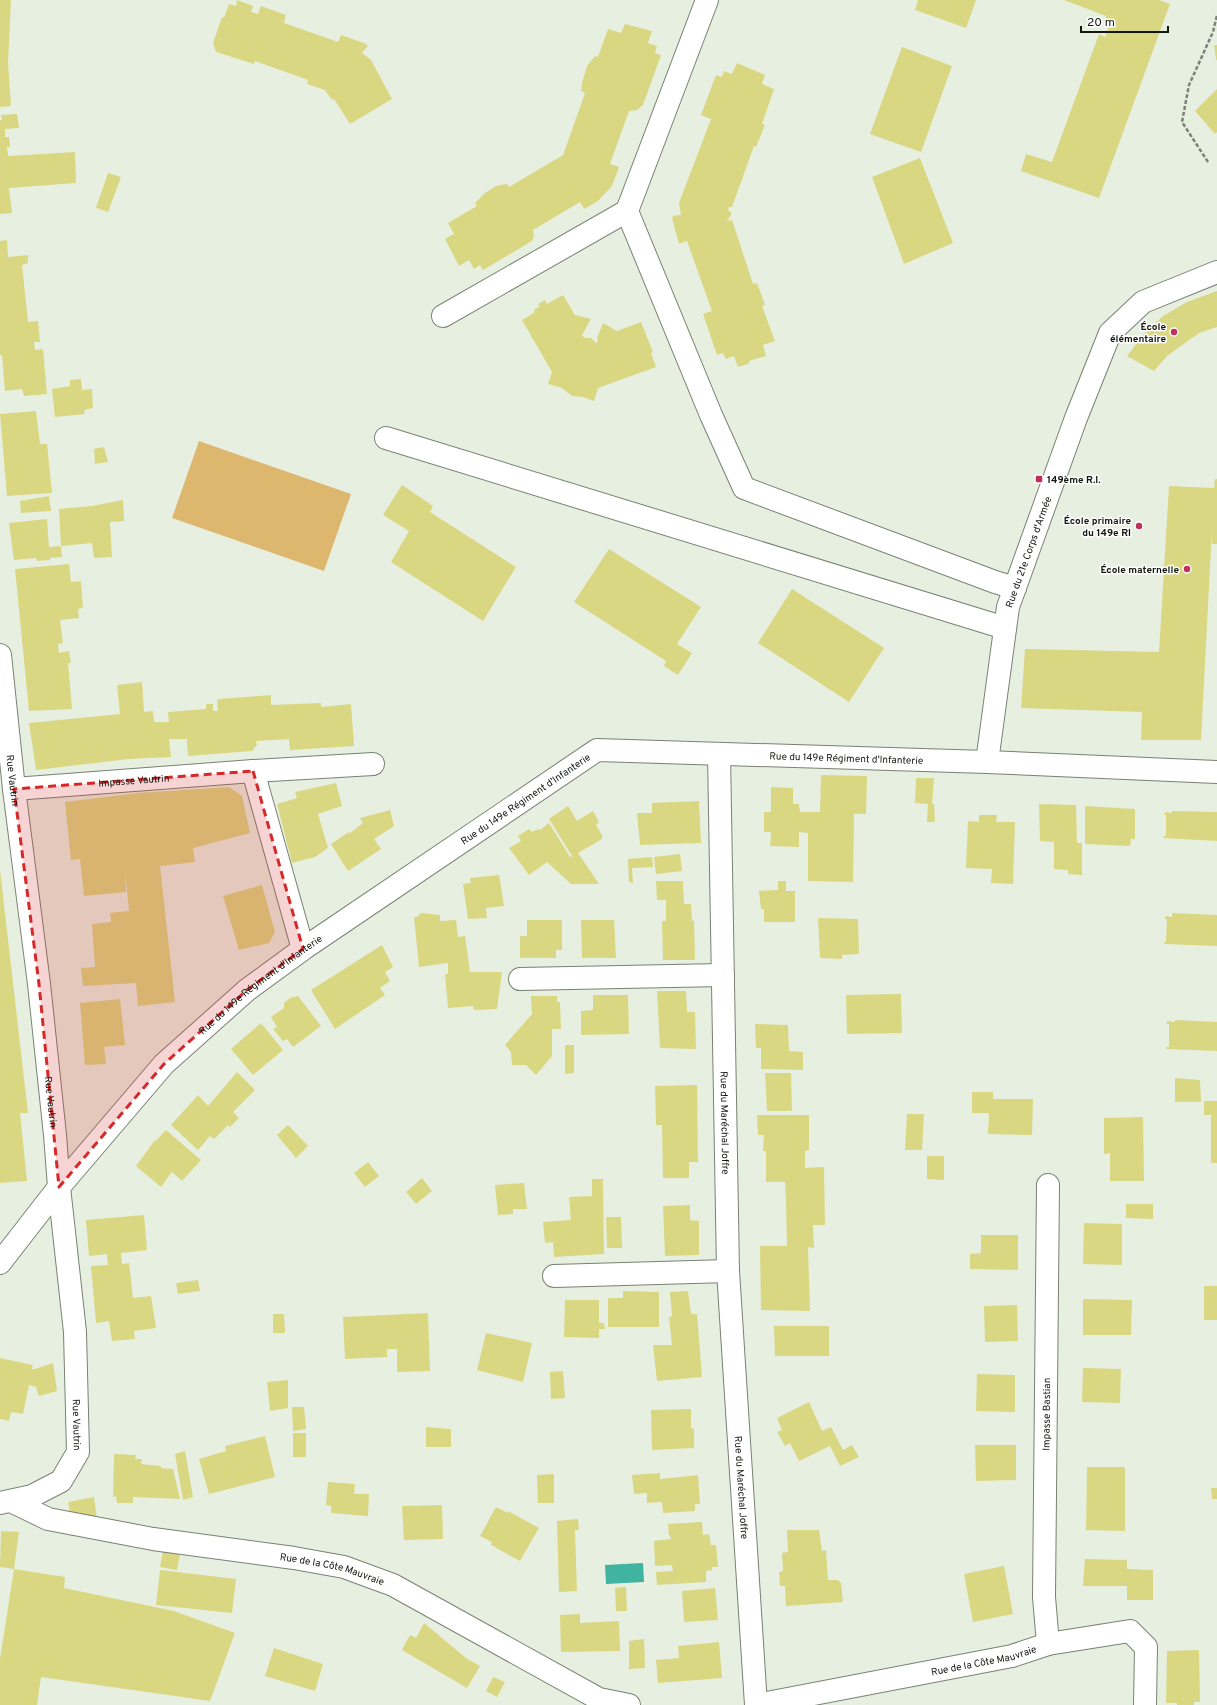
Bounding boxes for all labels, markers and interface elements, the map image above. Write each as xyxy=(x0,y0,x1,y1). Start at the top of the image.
scale bar xyxy=(1081,8,1168,34)
text: 20 m xyxy=(1087,15,1115,31)
place label: École élémentaire xyxy=(1110,321,1166,346)
marker: École élémentaire xyxy=(1169,327,1179,337)
marker: 149ème R.I. xyxy=(1034,474,1044,484)
place label: 149ème R.I. xyxy=(1047,474,1101,487)
street label: Rue du 21e Corps d'Armée xyxy=(1003,495,1055,610)
place label: École primaire du 149e RI xyxy=(1064,515,1131,540)
marker: École primaire du 149e RI xyxy=(1134,521,1144,531)
place label: École maternelle xyxy=(1100,564,1179,577)
marker: École maternelle xyxy=(1182,564,1192,574)
street label: Rue du 149e Régiment d'Infanterie xyxy=(769,750,923,768)
street label: Rue du 149e Régiment d'Infanterie xyxy=(459,751,594,848)
street label: Rue Vautrin xyxy=(2,754,21,807)
street label: Impasse Vautrin xyxy=(98,772,170,791)
street label: Rue du 149e Régiment d'Infanterie xyxy=(197,933,325,1038)
street label: Rue du Maréchal Joffre xyxy=(717,1071,731,1175)
street label: Rue Vautrin xyxy=(41,1076,59,1129)
street label: Impasse Bastian xyxy=(1040,1378,1054,1451)
street label: Rue Vautrin xyxy=(69,1399,83,1451)
street label: Rue du Maréchal Joffre xyxy=(731,1436,750,1540)
street label: Rue de la Côte Mauvraie xyxy=(279,1551,386,1589)
street label: Rue de la Côte Mauvraie xyxy=(930,1643,1038,1679)

